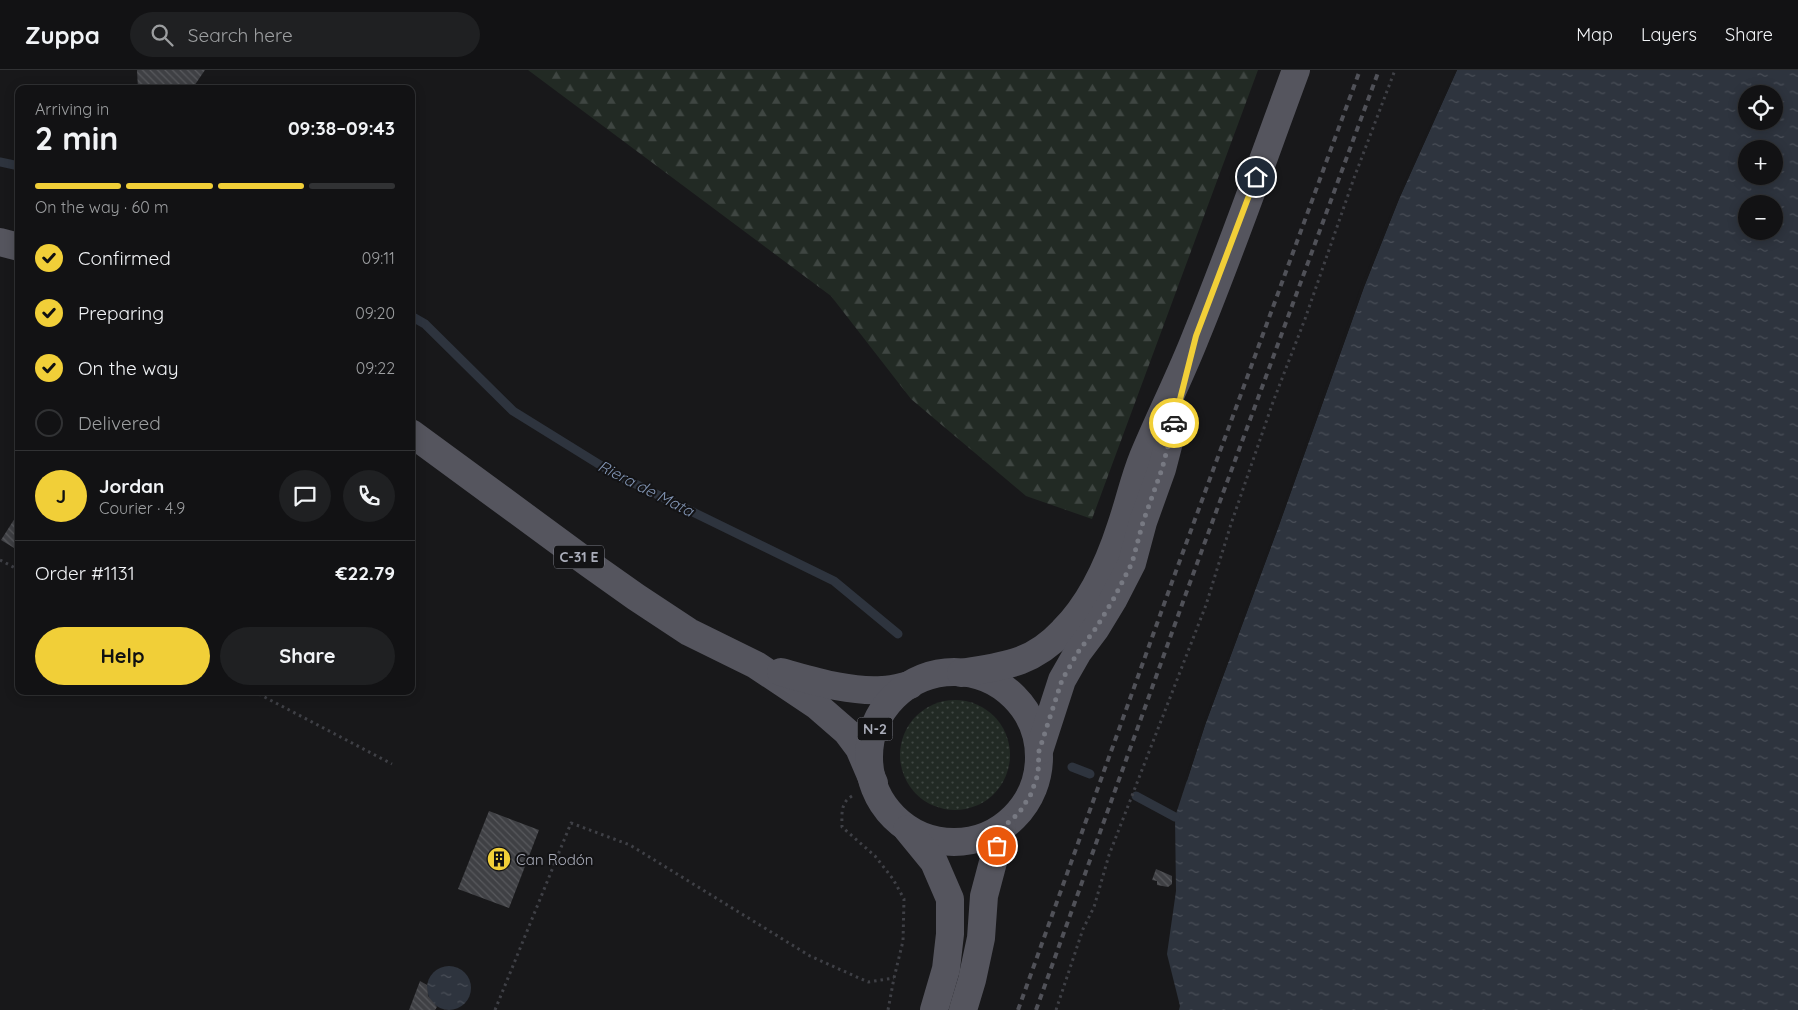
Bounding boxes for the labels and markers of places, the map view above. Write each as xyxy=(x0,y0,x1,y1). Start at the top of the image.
pin xyxy=(1235,156,1277,198)
pin xyxy=(976,825,1018,867)
building icon: Can Rodón xyxy=(486,846,512,872)
place label: Can Rodón xyxy=(516,850,594,869)

